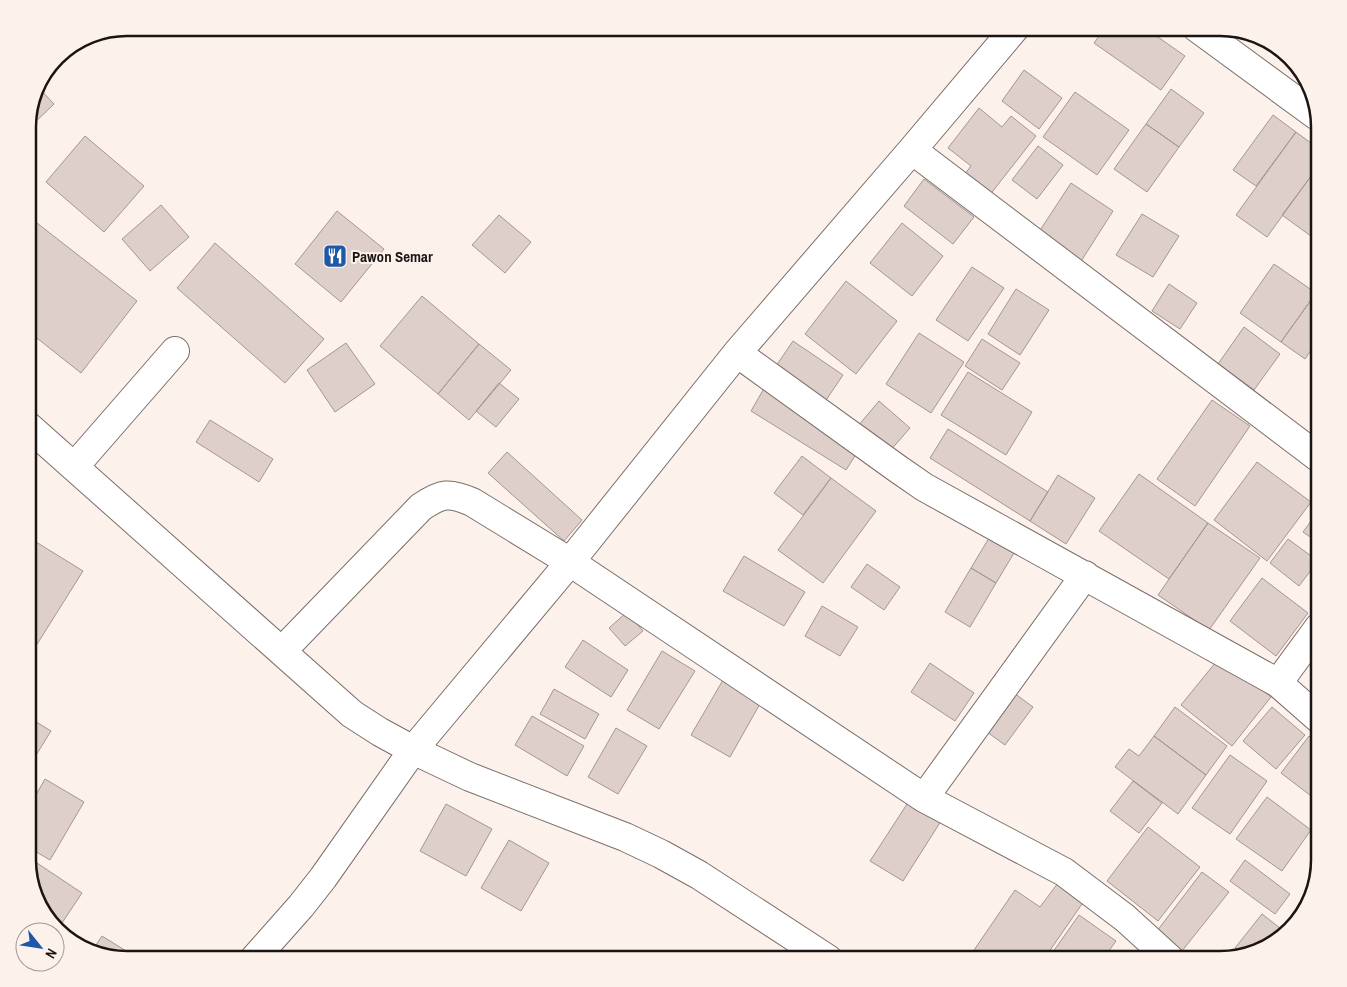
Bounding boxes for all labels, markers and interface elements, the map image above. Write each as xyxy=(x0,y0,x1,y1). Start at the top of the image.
restaurant icon: Pawon Semar xyxy=(322,243,348,269)
place label: Pawon Semar xyxy=(352,246,433,267)
north arrow xyxy=(15,922,65,972)
text: N xyxy=(41,945,61,962)

